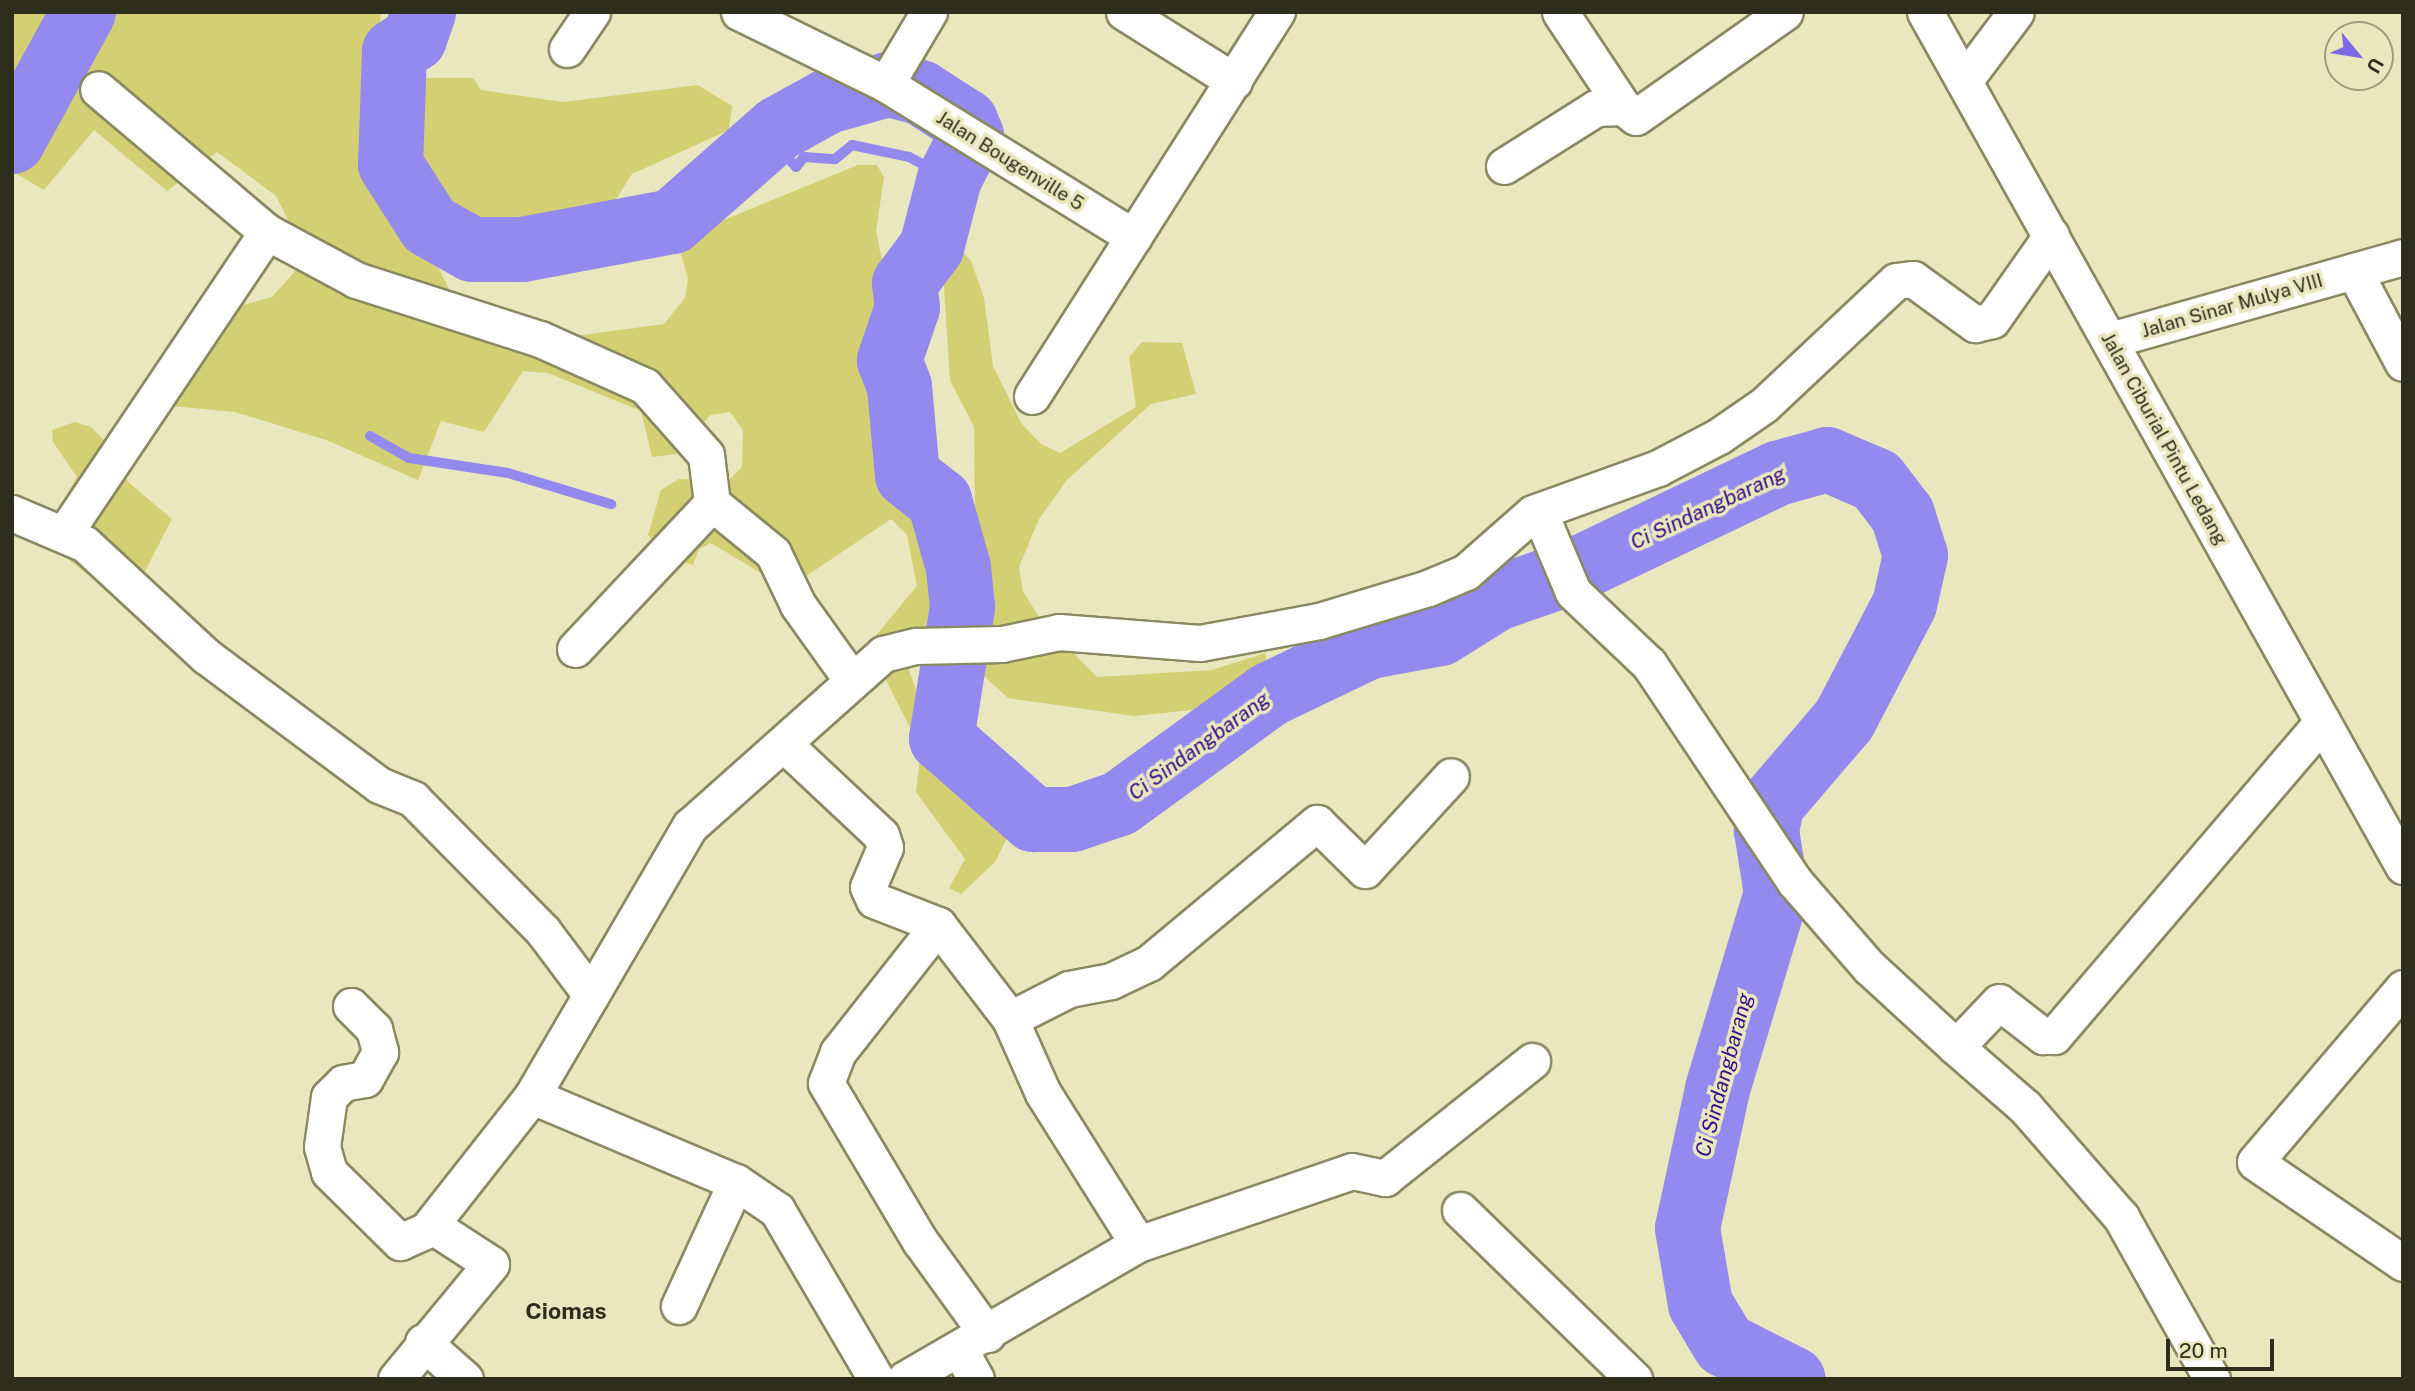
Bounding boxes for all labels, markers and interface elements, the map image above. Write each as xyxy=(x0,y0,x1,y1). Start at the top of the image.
north arrow xyxy=(2324,21,2394,91)
text: U xyxy=(2362,54,2388,77)
street label: Jalan Bougenville 5 xyxy=(932,106,1088,216)
street label: Jalan Sinar Mulya VIII xyxy=(2138,269,2326,343)
street label: Jalan Ciburial Pintu Ledang xyxy=(2096,329,2232,549)
water label: Ci Sindangbarang xyxy=(1626,461,1790,555)
water label: Ci Sindangbarang xyxy=(1123,686,1275,806)
water label: Ci Sindangbarang xyxy=(1690,990,1758,1160)
district label: Ciomas xyxy=(525,1297,607,1325)
scale bar xyxy=(2170,1324,2278,1368)
text: 20 m xyxy=(2179,1338,2228,1363)

